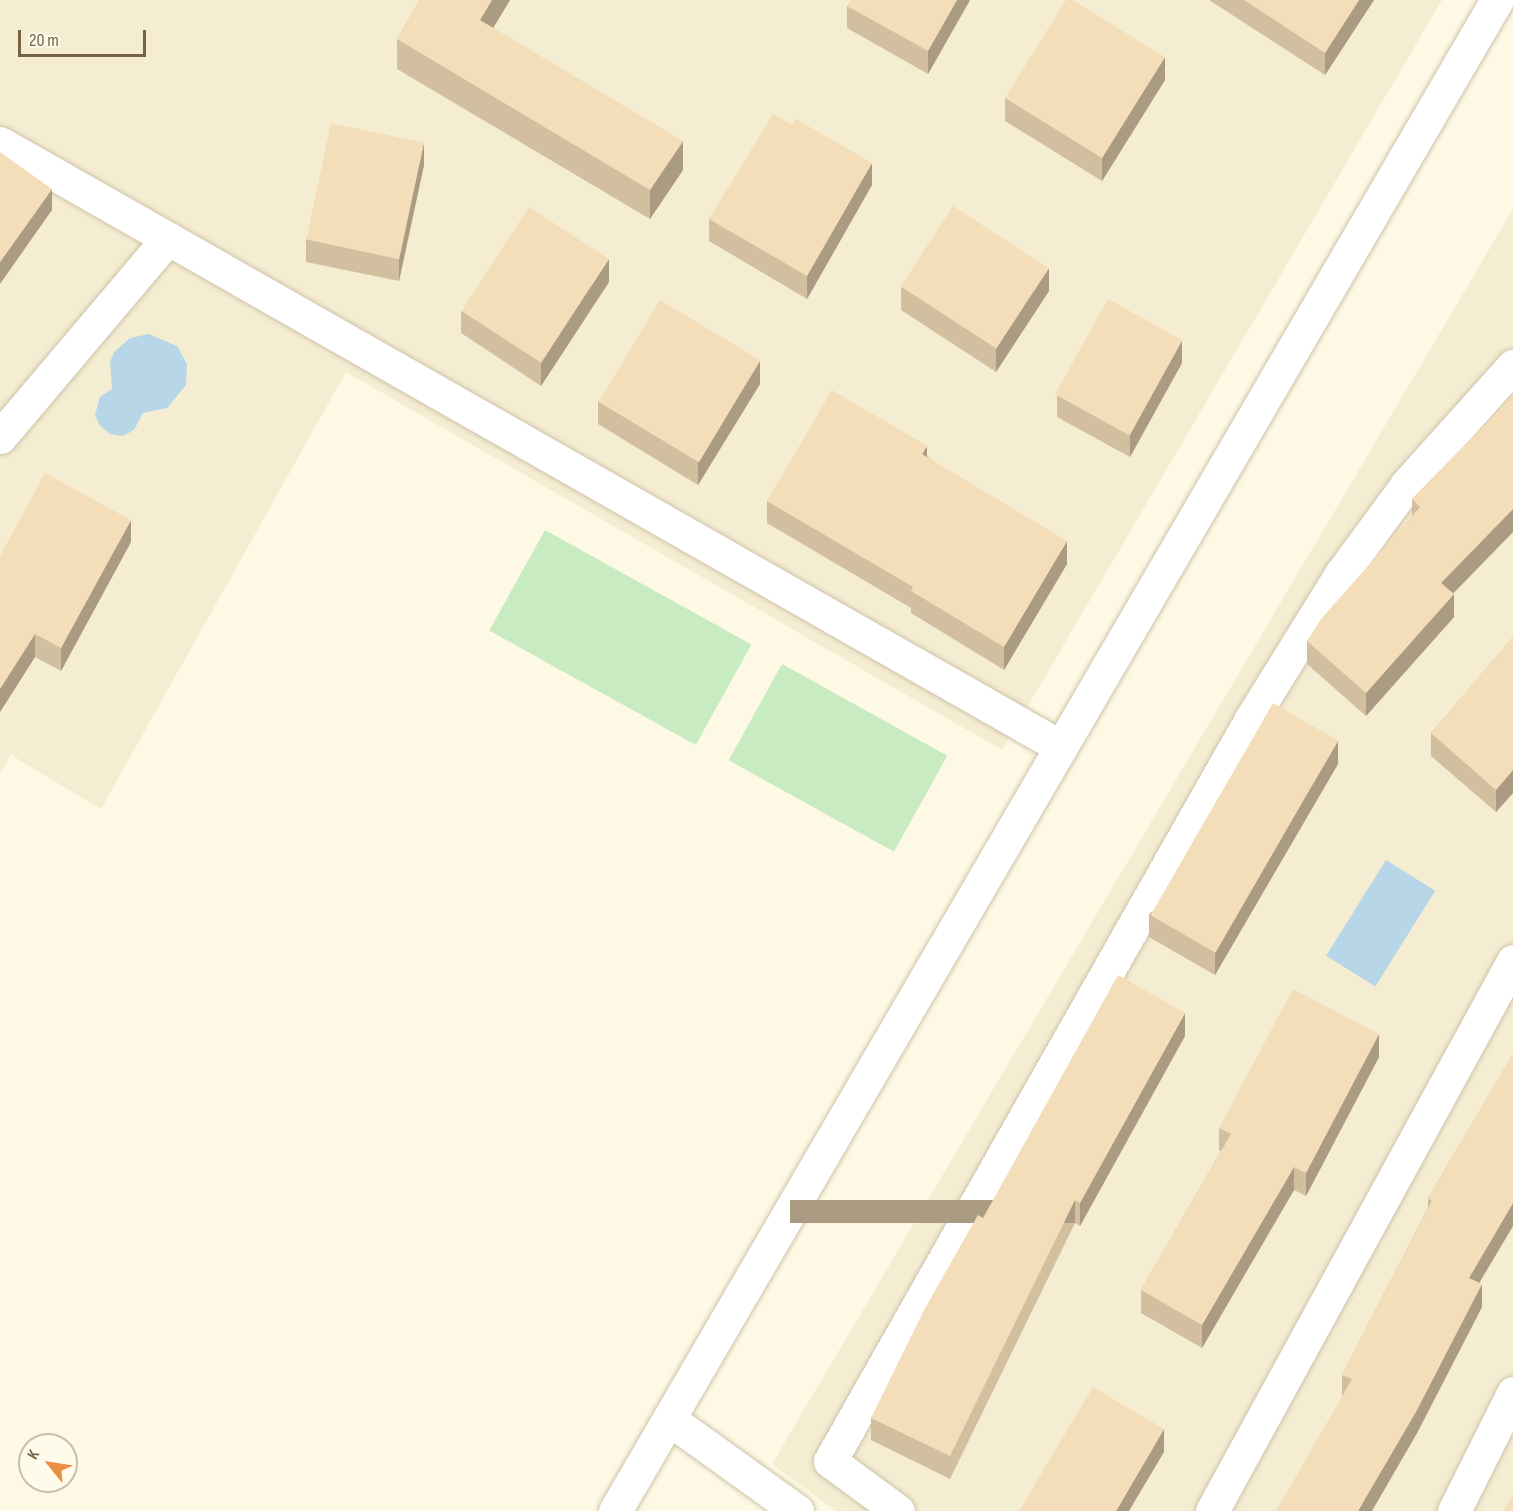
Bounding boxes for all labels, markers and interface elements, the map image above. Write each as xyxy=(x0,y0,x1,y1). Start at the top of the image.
scale bar xyxy=(21,18,148,56)
text: 20 m xyxy=(29,30,59,51)
north arrow xyxy=(18,1433,78,1493)
text: K xyxy=(24,1447,44,1463)

